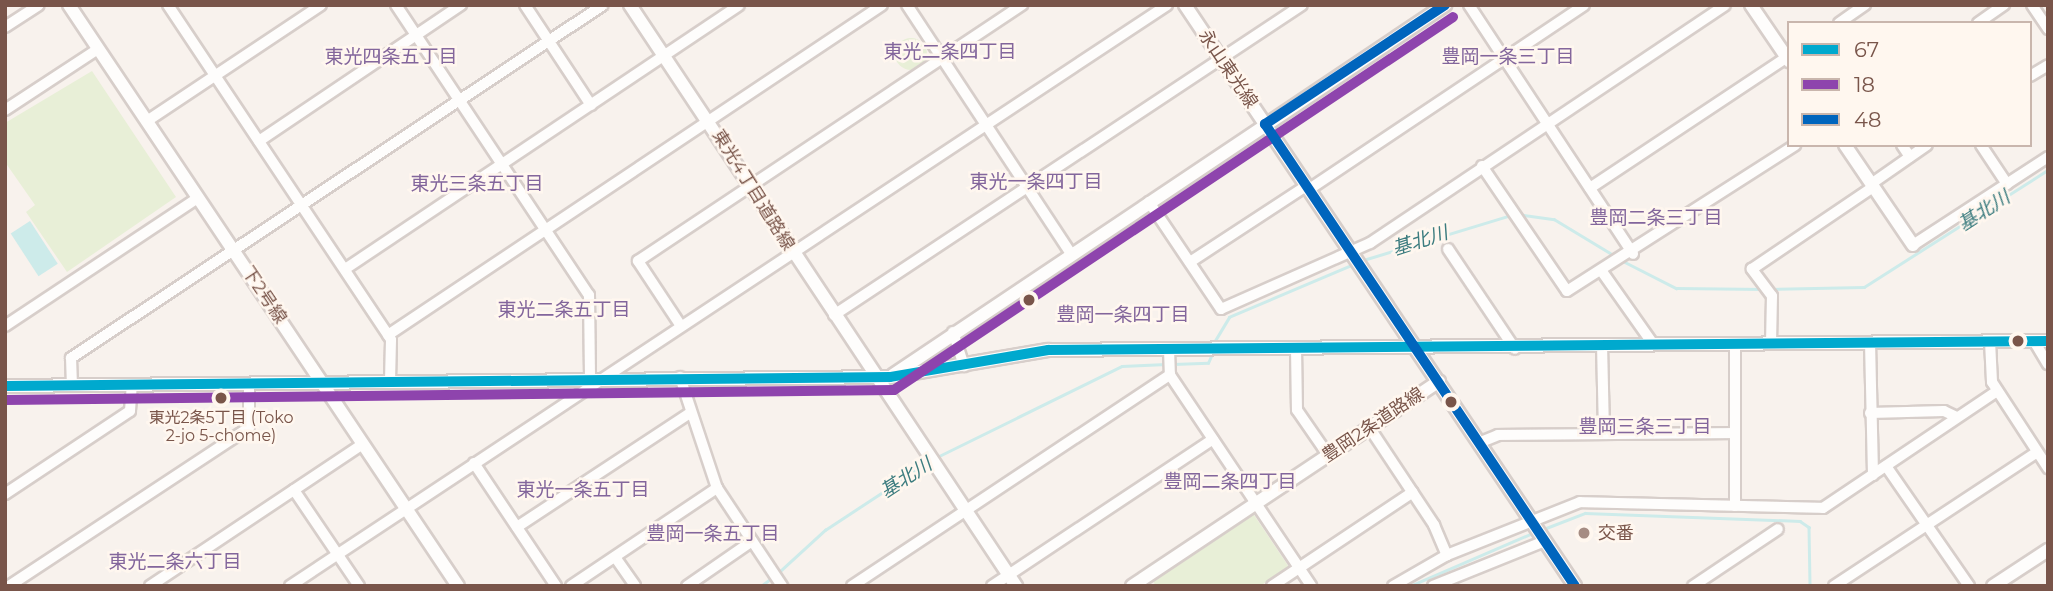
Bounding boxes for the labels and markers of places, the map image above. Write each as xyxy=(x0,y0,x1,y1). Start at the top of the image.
unlabelled marker xyxy=(1022,293,1036,307)
unlabelled marker xyxy=(2011,334,2025,348)
marker: 東光2条5丁目 (Toko 2-jo 5-chome) xyxy=(214,391,228,405)
unlabelled marker xyxy=(1444,395,1458,409)
place label: 東光2条5丁目 (Toko 2-jo 5-chome) xyxy=(149,408,293,446)
place label: 交番 xyxy=(1598,522,1634,544)
marker: 交番 xyxy=(1576,525,1592,541)

